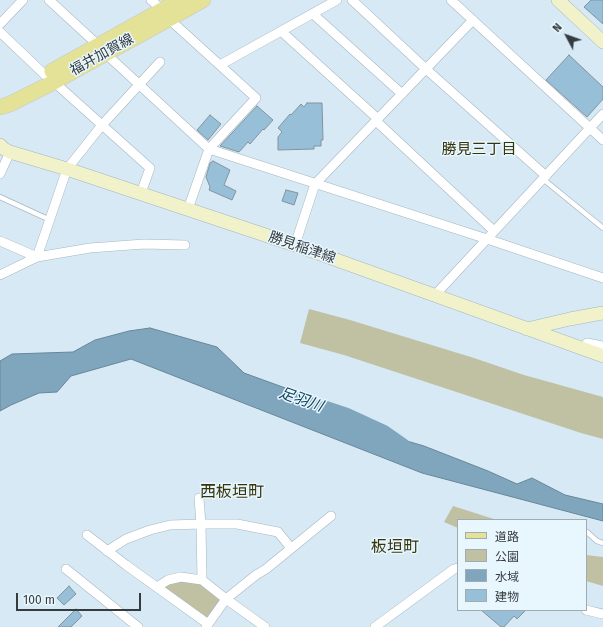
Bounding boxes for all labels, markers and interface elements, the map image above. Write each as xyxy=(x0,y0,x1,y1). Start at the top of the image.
north arrow xyxy=(547,16,587,56)
text: N xyxy=(550,21,565,35)
street label: 福井加賀線 xyxy=(67,31,137,79)
district label: 勝見三丁目 xyxy=(442,141,516,159)
street label: 勝見稲津線 xyxy=(266,229,338,267)
water label: 足羽川 xyxy=(277,384,325,416)
district label: 西板垣町 xyxy=(200,483,264,503)
legend xyxy=(457,519,587,611)
text: 道路 xyxy=(495,530,519,544)
district label: 板垣町 xyxy=(371,538,419,558)
text: 公園 xyxy=(495,550,519,564)
text: 水域 xyxy=(495,570,519,584)
scale bar xyxy=(18,585,143,611)
text: 建物 xyxy=(495,590,519,604)
text: 100 m xyxy=(23,593,55,607)

